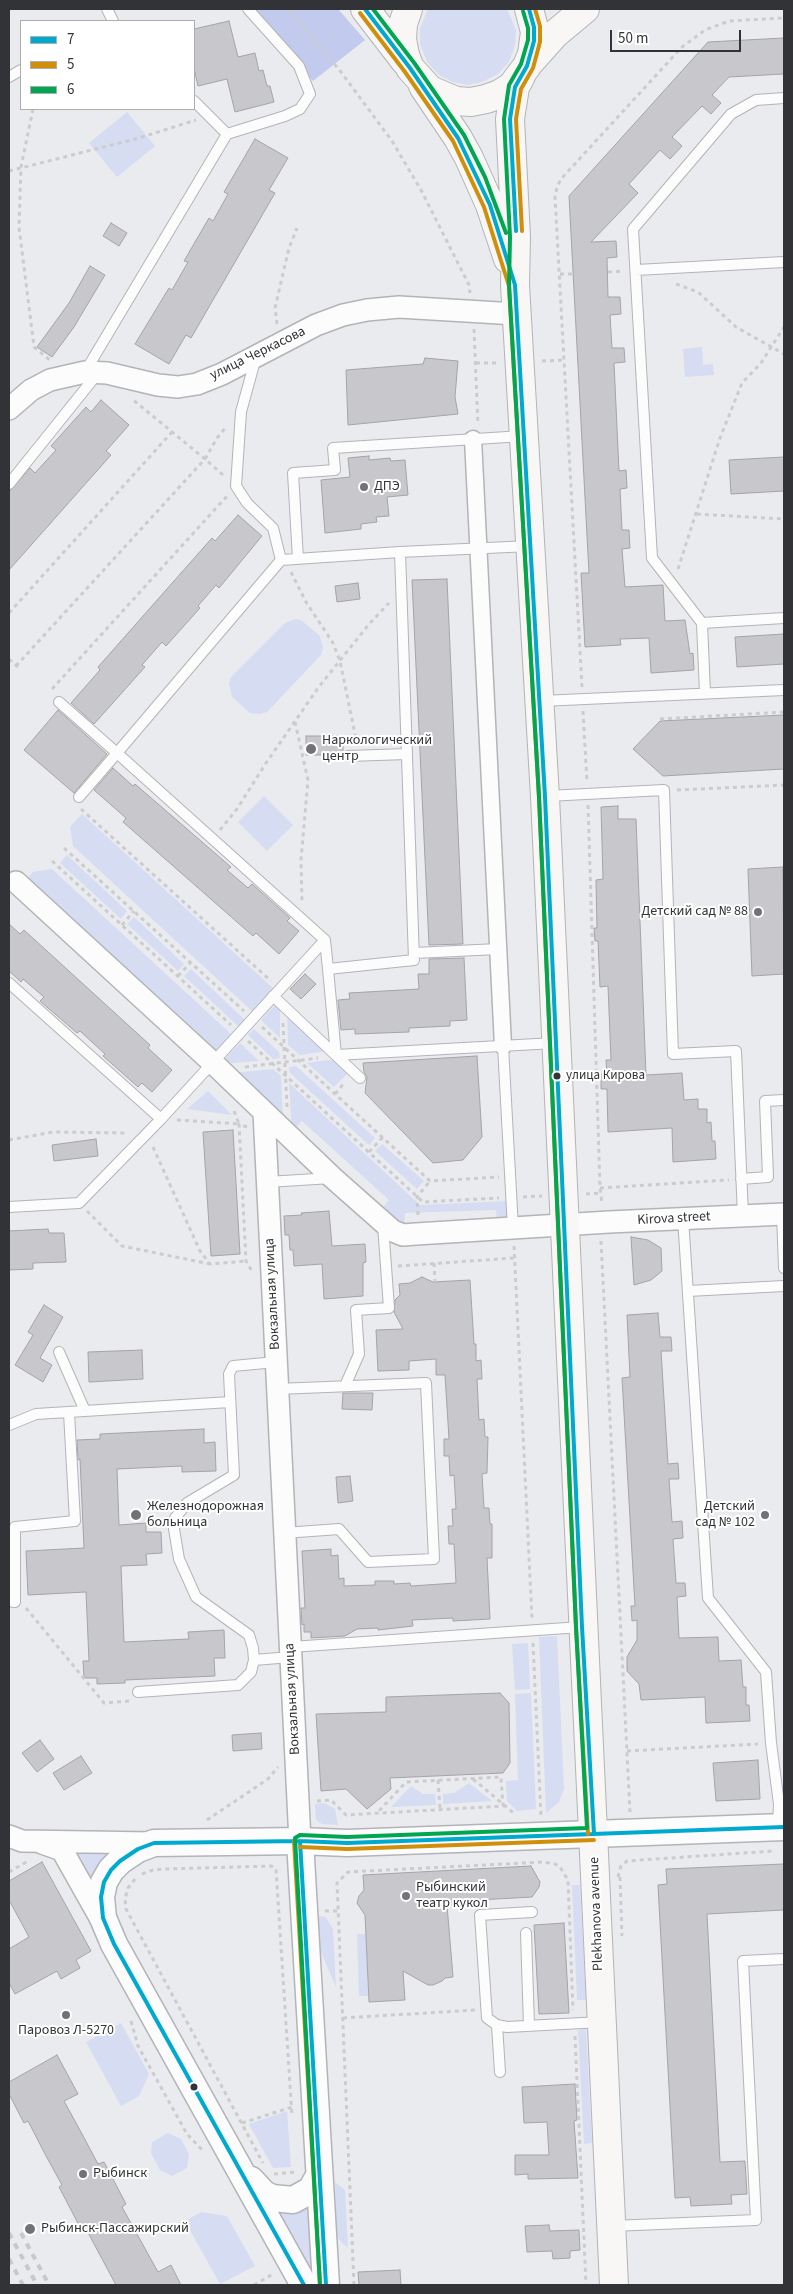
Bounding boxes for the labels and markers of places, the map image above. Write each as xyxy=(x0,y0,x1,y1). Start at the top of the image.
place label: ДПЭ xyxy=(374,479,400,495)
marker: ДПЭ xyxy=(358,481,370,493)
place label: Наркологический центр xyxy=(322,733,432,766)
marker: Наркологический центр xyxy=(304,742,318,756)
place label: Детский сад № 88 xyxy=(641,904,748,920)
marker: Детский сад № 88 xyxy=(752,906,764,918)
place label: улица Кирова xyxy=(566,1068,645,1084)
marker: улица Кирова xyxy=(552,1071,562,1081)
place label: Железнодорожная больница xyxy=(147,1499,264,1531)
place label: Детский сад № 102 xyxy=(695,1499,755,1531)
marker: Железнодорожная больница xyxy=(129,1508,143,1522)
marker: Детский сад № 102 xyxy=(759,1509,771,1521)
place label: Рыбинский театр кукол xyxy=(416,1880,488,1912)
marker: Рыбинский театр кукол xyxy=(400,1890,412,1902)
marker: Паровоз Л-5270 xyxy=(60,2009,72,2021)
place label: Паровоз Л-5270 xyxy=(18,2023,114,2039)
unlabelled marker xyxy=(189,2082,199,2092)
place label: Рыбинск xyxy=(93,2166,147,2182)
marker: Рыбинск xyxy=(77,2168,89,2180)
place label: Рыбинск-Пассажирский xyxy=(41,2221,189,2237)
marker: Рыбинск-Пассажирский xyxy=(23,2222,37,2236)

